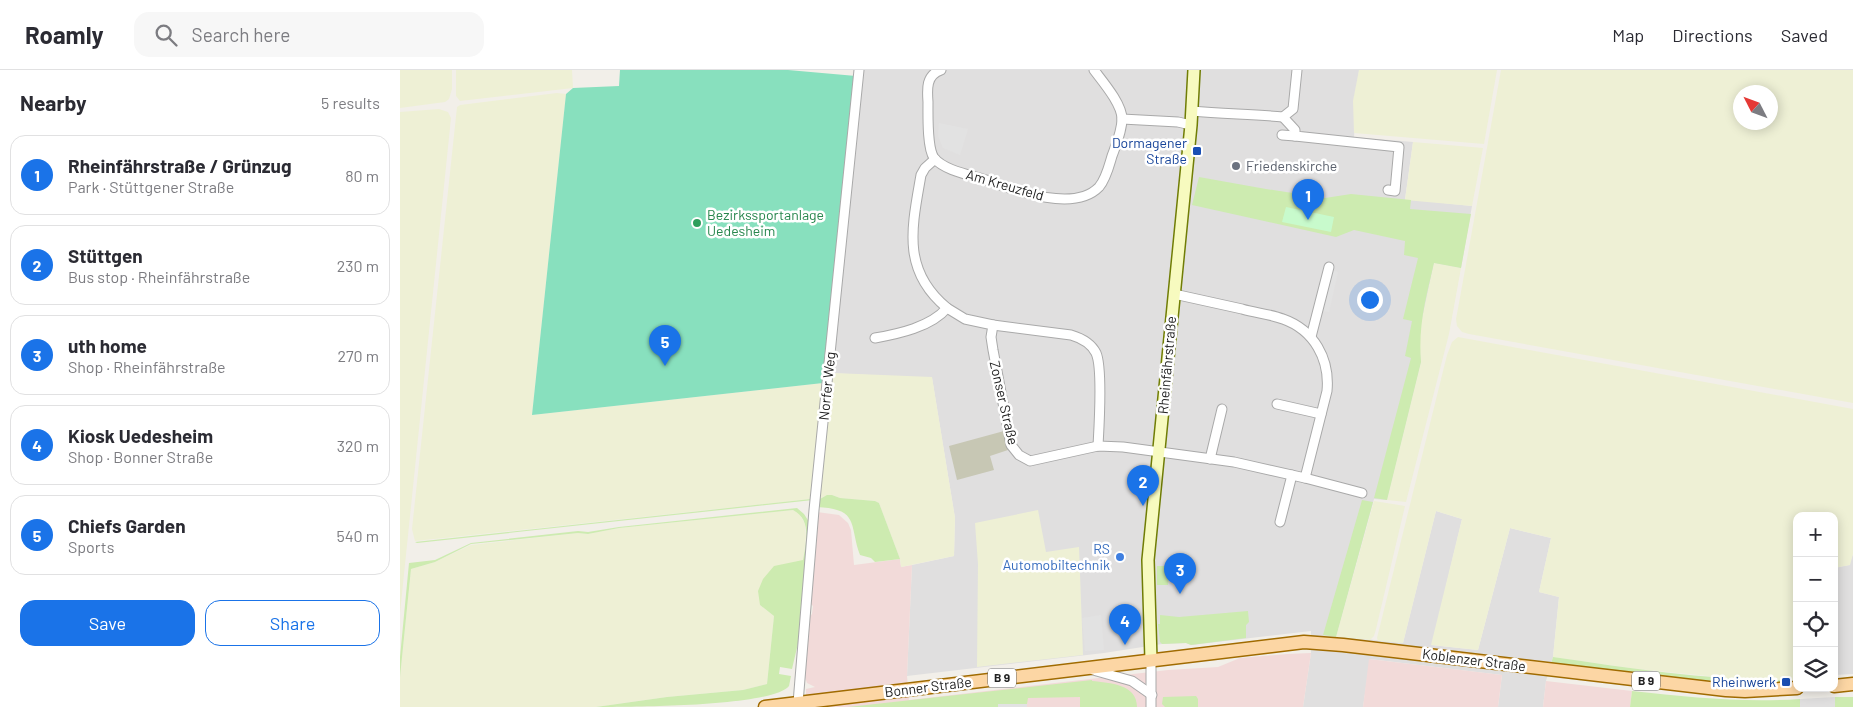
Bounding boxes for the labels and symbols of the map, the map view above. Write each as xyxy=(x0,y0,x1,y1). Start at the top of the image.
north arrow xyxy=(1733,85,1778,130)
place label: Dormagener Straße xyxy=(1112,134,1187,167)
marker: Dormagener Straße xyxy=(1191,145,1203,157)
place label: Friedenskirche xyxy=(1246,157,1337,174)
marker: Friedenskirche xyxy=(1230,160,1242,172)
street label: Am Kreuzfeld xyxy=(964,165,1046,204)
pin: 1 xyxy=(1292,179,1324,220)
place label: Bezirkssportanlage Uedesheim xyxy=(707,206,824,239)
marker: Bezirkssportanlage Uedesheim xyxy=(691,217,703,229)
your location xyxy=(1357,287,1383,313)
street label: Rheinfährstraße xyxy=(1154,315,1179,415)
pin: 5 xyxy=(649,325,681,366)
street label: Norfer Weg xyxy=(814,351,839,421)
street label: Zonser Straße xyxy=(987,359,1022,447)
pin: 2 xyxy=(1127,465,1159,506)
place label: RS Automobiltechnik xyxy=(1003,540,1110,573)
marker: RS Automobiltechnik xyxy=(1114,551,1126,563)
pin: 3 xyxy=(1164,553,1196,594)
pin: 4 xyxy=(1109,604,1141,645)
street label: Koblenzer Straße xyxy=(1421,645,1527,674)
road number: B 9 xyxy=(988,668,1016,688)
road number: B 9 xyxy=(1632,672,1660,690)
street label: Bonner Straße xyxy=(883,673,972,700)
place label: Rheinwerk xyxy=(1712,673,1776,690)
marker: Rheinwerk xyxy=(1780,676,1792,688)

